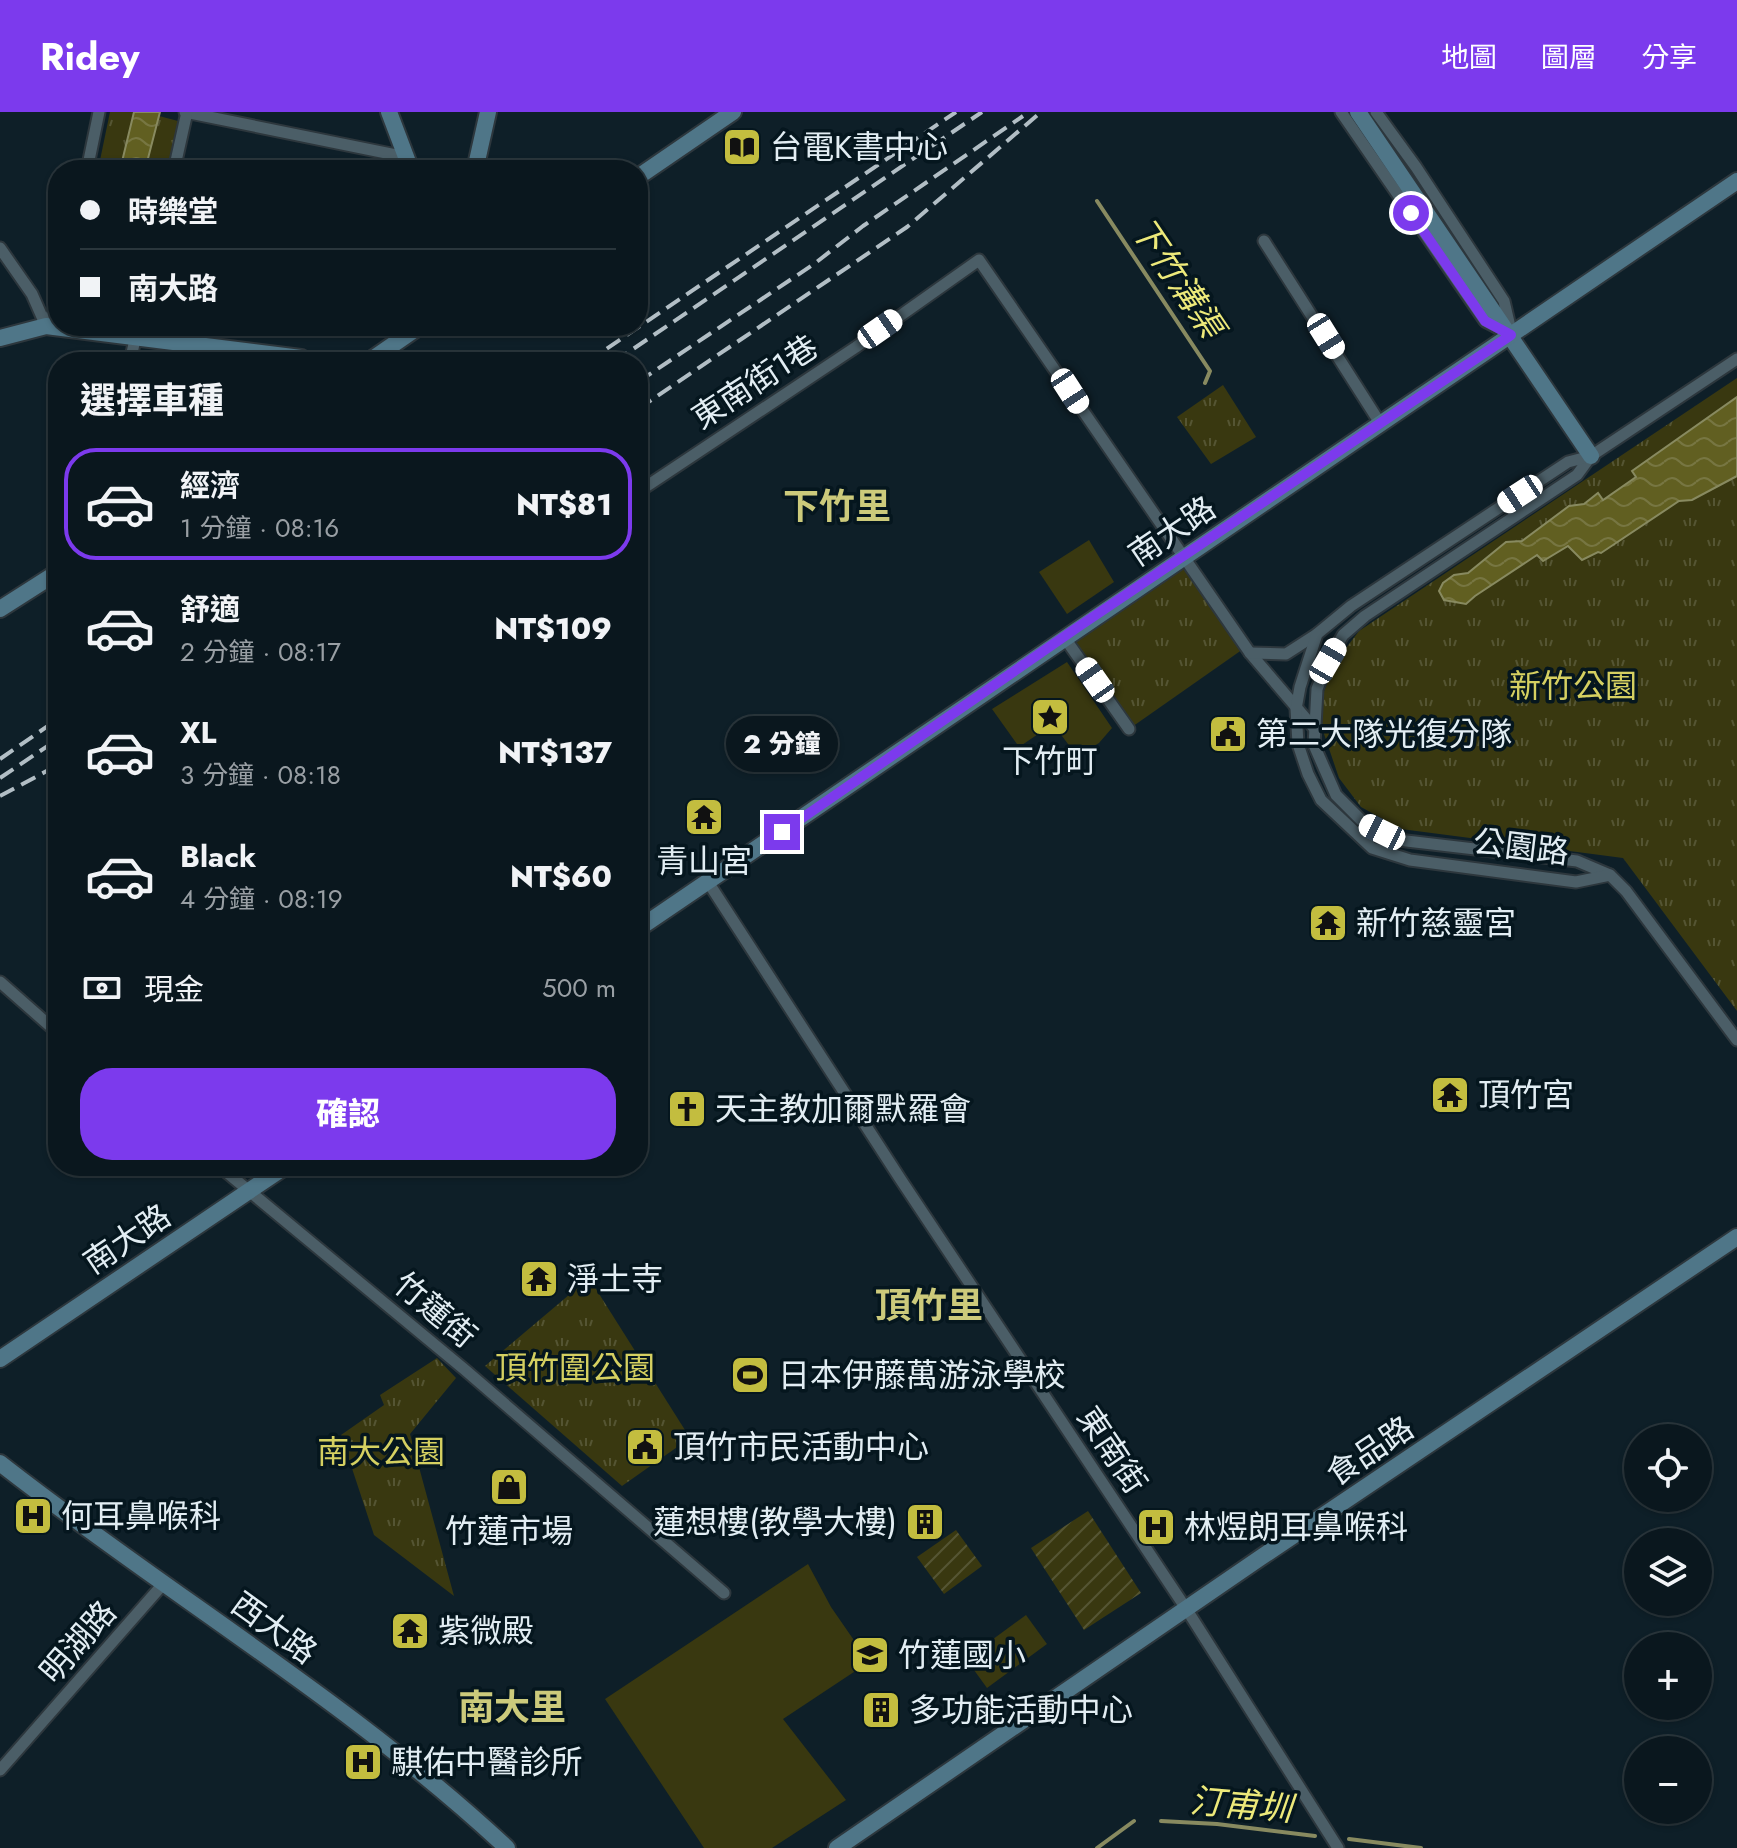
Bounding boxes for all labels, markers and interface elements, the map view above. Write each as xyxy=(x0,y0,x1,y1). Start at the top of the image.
text: Ridey xyxy=(40,29,140,84)
text: 地圖 xyxy=(1441,37,1497,78)
text: 圖層 xyxy=(1541,37,1597,78)
text: 分享 xyxy=(1641,37,1697,78)
place label: 台電K書中心 xyxy=(770,124,948,170)
library icon: 台電K書中心 xyxy=(721,126,763,168)
text: 時樂堂 xyxy=(128,190,218,233)
route start xyxy=(1393,195,1429,231)
water label: 下竹溝渠 xyxy=(1119,208,1238,352)
text: 南大路 xyxy=(128,267,218,310)
car xyxy=(853,305,907,353)
car xyxy=(1303,309,1349,363)
street label: 東南街1巷 xyxy=(683,324,827,440)
car xyxy=(1047,364,1093,418)
text: 選擇車種 xyxy=(80,374,224,426)
text: 經濟 xyxy=(180,464,240,507)
icon: car xyxy=(84,468,156,540)
car xyxy=(1493,471,1547,517)
district label: 下竹里 xyxy=(783,480,891,532)
text: NT$81 xyxy=(516,483,612,526)
street label: 南大路 xyxy=(1119,485,1225,577)
text: 1 分鐘 · 08:16 xyxy=(180,509,339,547)
text: 舒適 xyxy=(180,588,240,631)
icon: car xyxy=(84,592,156,664)
text: NT$109 xyxy=(494,607,612,650)
text: 2 分鐘 · 08:17 xyxy=(180,633,341,671)
car xyxy=(1306,634,1350,688)
car xyxy=(1071,653,1119,707)
park label: 新竹公園 xyxy=(1509,663,1637,709)
place icon: 下竹町 xyxy=(1029,696,1071,738)
text: XL xyxy=(180,711,216,754)
place label: 第二大隊光復分隊 xyxy=(1256,711,1512,757)
public building icon: 第二大隊光復分隊 xyxy=(1207,713,1249,755)
icon: car xyxy=(84,716,156,788)
callout: 2 分鐘 xyxy=(726,716,838,772)
text: 2 分鐘 xyxy=(743,725,821,763)
text: NT$137 xyxy=(498,731,612,774)
place label: 下竹町 xyxy=(1002,738,1098,784)
text: 3 分鐘 · 08:18 xyxy=(180,756,341,794)
temple icon: 青山宮 xyxy=(683,796,725,838)
car xyxy=(1355,811,1409,853)
route end xyxy=(764,814,800,850)
street label: 公園路 xyxy=(1471,818,1571,876)
text: Black xyxy=(180,835,256,878)
place label: 青山宮 xyxy=(656,838,752,884)
icon: car xyxy=(84,840,156,912)
text: NT$60 xyxy=(510,855,612,898)
text: 4 分鐘 · 08:19 xyxy=(180,880,343,918)
place label: 新竹慈靈宮 xyxy=(1356,900,1516,946)
temple icon: 新竹慈靈宮 xyxy=(1307,902,1349,944)
icon: cash xyxy=(80,966,124,1010)
text: 現金 xyxy=(144,968,204,1011)
text: 500 m xyxy=(542,969,616,1007)
button: 確認 xyxy=(80,1068,616,1160)
place label: 頂竹宮 xyxy=(1478,1072,1574,1118)
temple icon: 頂竹宮 xyxy=(1429,1074,1471,1116)
place label: 天主教加爾默羅會 xyxy=(715,1086,971,1132)
church icon: 天主教加爾默羅會 xyxy=(666,1088,708,1130)
street label: 南大路 xyxy=(74,1193,180,1285)
place label: 淨土寺 xyxy=(567,1256,663,1302)
temple icon: 淨土寺 xyxy=(518,1258,560,1300)
street label: 竹蓮街 xyxy=(383,1262,487,1358)
district label: 頂竹里 xyxy=(875,1279,983,1331)
park label: 頂竹圍公園 xyxy=(495,1345,655,1391)
place label: 日本伊藤萬游泳學校 xyxy=(778,1352,1066,1398)
sports icon: 日本伊藤萬游泳學校 xyxy=(729,1354,771,1396)
street label: 東南街 xyxy=(1066,1397,1158,1503)
street label: 食品路 xyxy=(1317,1405,1423,1497)
place label: 頂竹市民活動中心 xyxy=(673,1424,929,1470)
map controls xyxy=(1624,1424,1712,1824)
button: locate xyxy=(1624,1424,1712,1512)
public building icon: 頂竹市民活動中心 xyxy=(624,1426,666,1468)
park label: 南大公園 xyxy=(317,1429,445,1475)
shop icon: 竹蓮市場 xyxy=(488,1466,530,1508)
place label: 何耳鼻喉科 xyxy=(61,1493,221,1539)
hospital icon: 何耳鼻喉科 xyxy=(12,1495,54,1537)
place label: 蓮想樓(教學大樓) xyxy=(653,1499,897,1545)
building icon: 蓮想樓(教學大樓) xyxy=(904,1501,946,1543)
place label: 林煜朗耳鼻喉科 xyxy=(1184,1504,1408,1550)
hospital icon: 林煜朗耳鼻喉科 xyxy=(1135,1506,1177,1548)
place label: 竹蓮市場 xyxy=(445,1508,573,1554)
button: layers xyxy=(1624,1528,1712,1616)
street label: 西大路 xyxy=(222,1581,326,1675)
street label: 明湖路 xyxy=(29,1591,127,1693)
place label: 紫微殿 xyxy=(438,1608,534,1654)
temple icon: 紫微殿 xyxy=(389,1610,431,1652)
place label: 竹蓮國小 xyxy=(898,1632,1026,1678)
button: + xyxy=(1624,1632,1712,1720)
school or university icon: 竹蓮國小 xyxy=(849,1634,891,1676)
district label: 南大里 xyxy=(458,1681,566,1733)
place label: 多功能活動中心 xyxy=(909,1687,1133,1733)
building icon: 多功能活動中心 xyxy=(860,1689,902,1731)
button: − xyxy=(1624,1736,1712,1824)
place label: 騏佑中醫診所 xyxy=(391,1739,583,1785)
hospital icon: 騏佑中醫診所 xyxy=(342,1741,384,1783)
water label: 汀甫圳 xyxy=(1188,1776,1299,1834)

